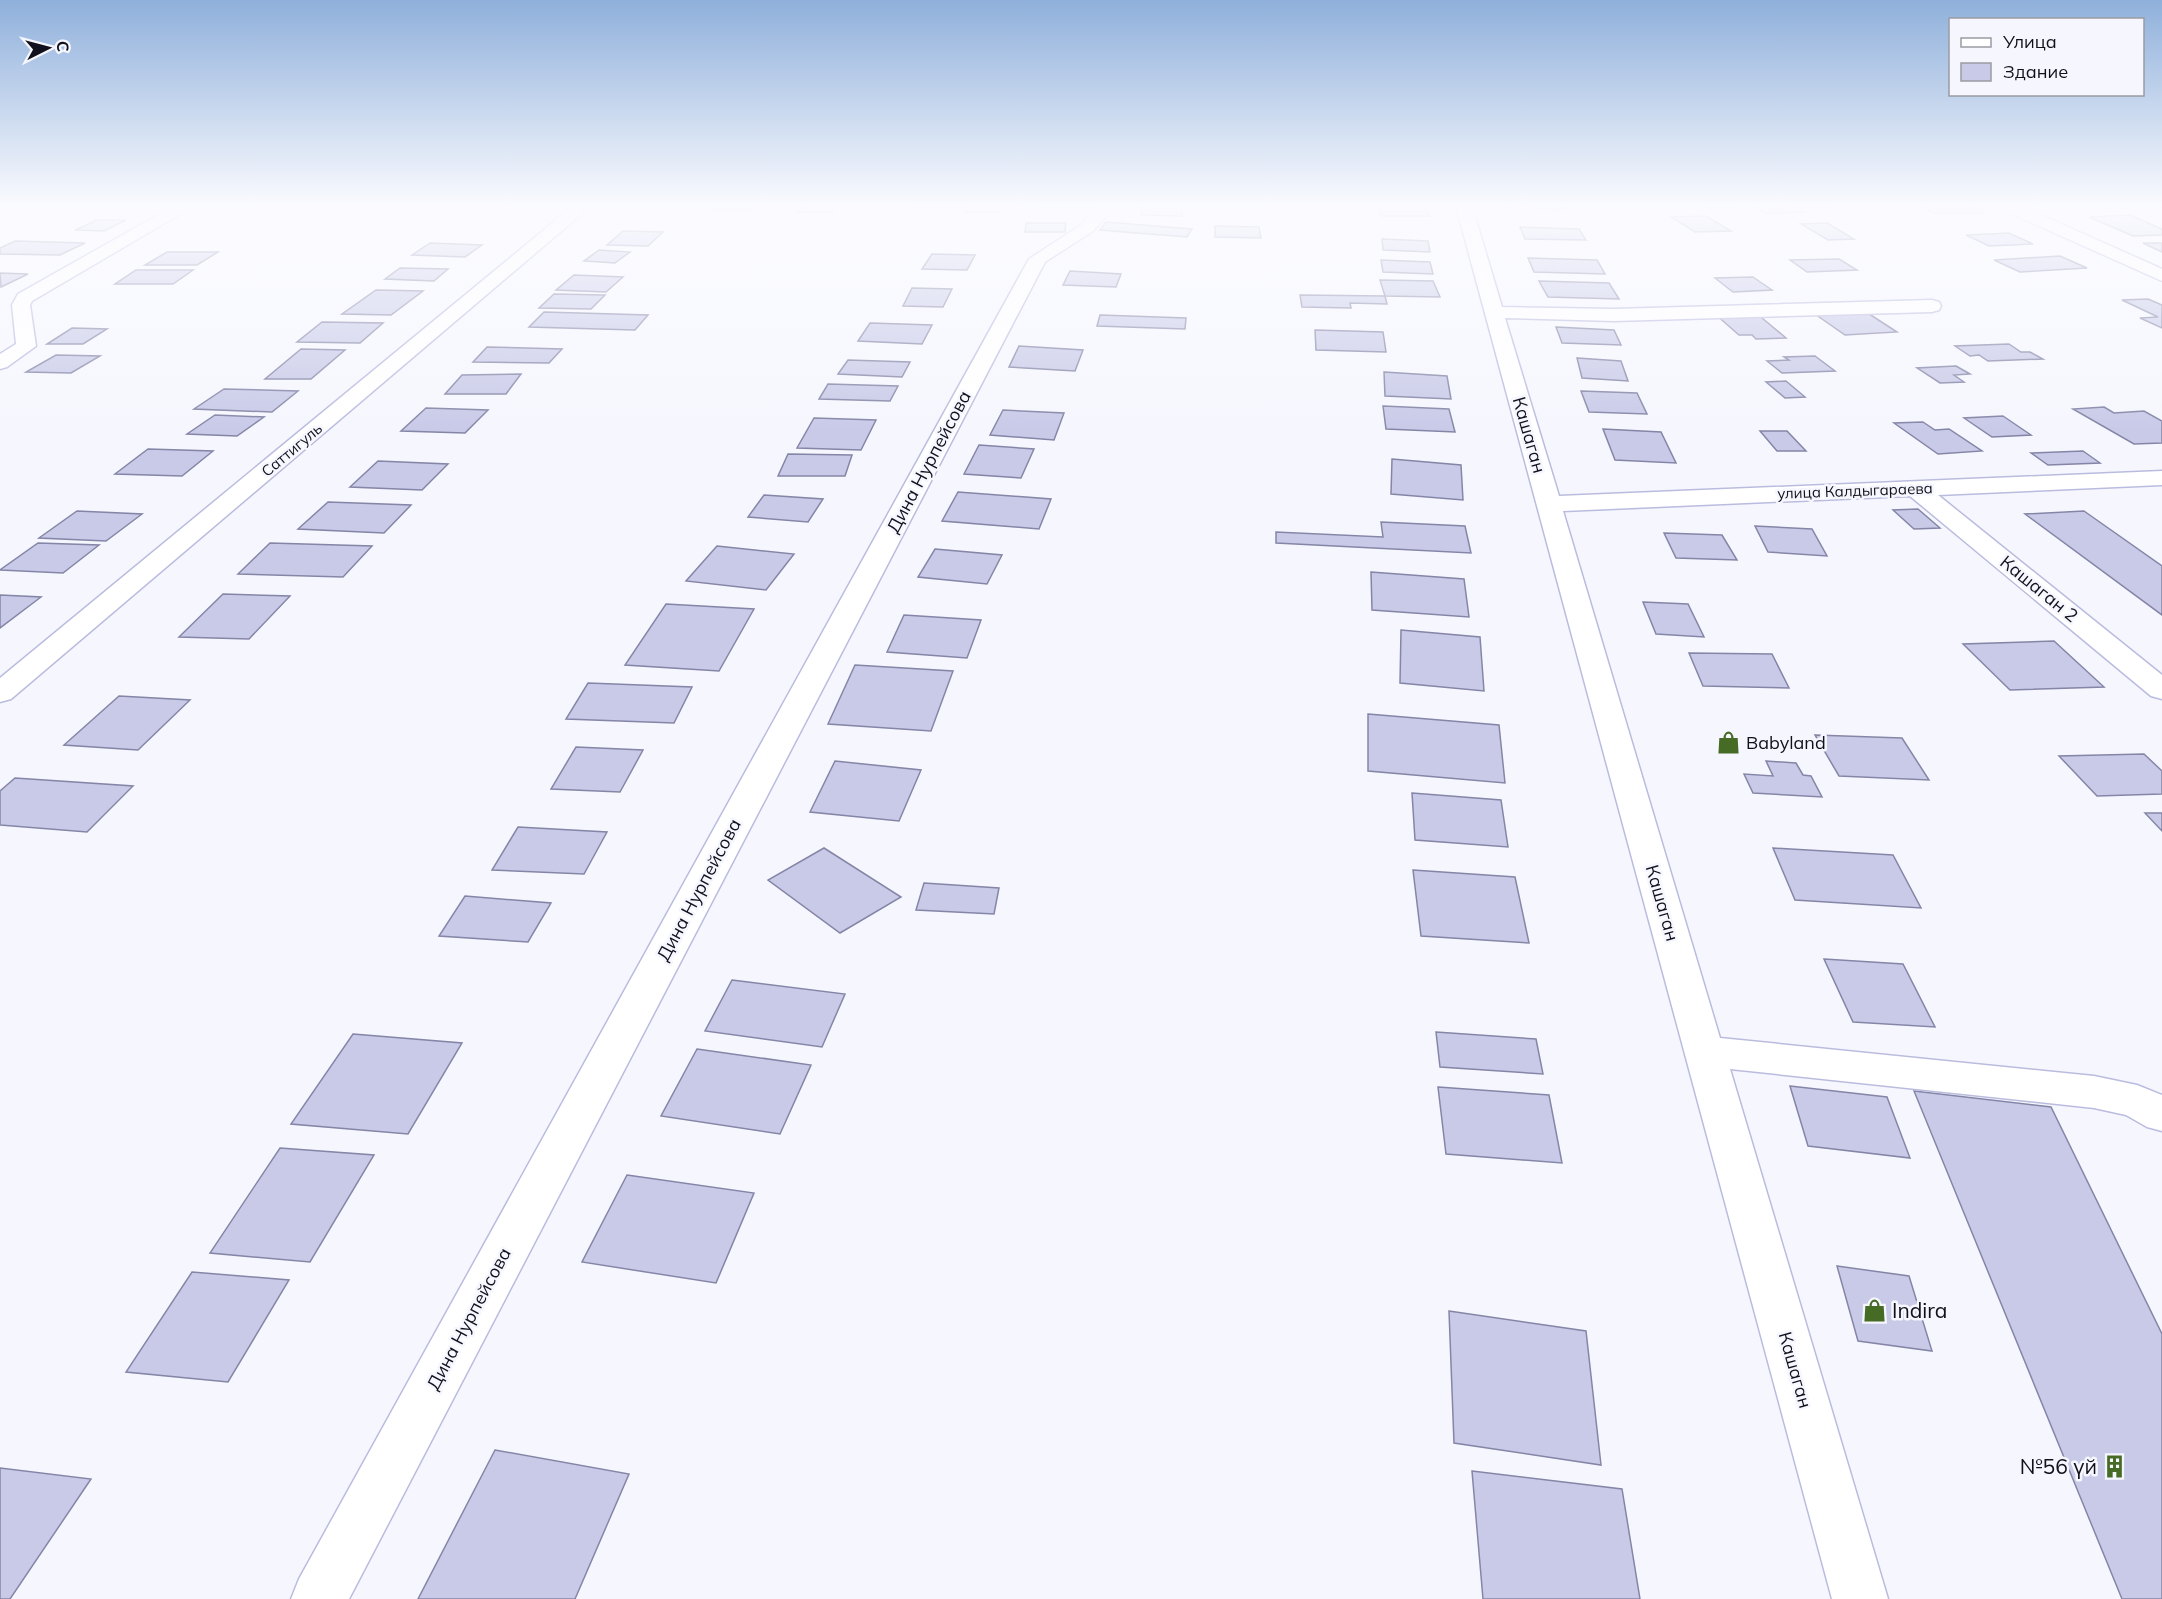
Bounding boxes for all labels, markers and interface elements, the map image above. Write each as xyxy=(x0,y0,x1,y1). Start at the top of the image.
north arrow xyxy=(18,18,78,78)
legend xyxy=(1949,18,2144,96)
text: Улица xyxy=(2002,30,2057,53)
text: С xyxy=(52,40,73,53)
text: Здание xyxy=(2003,60,2068,83)
street label: Дина Нурпейсова xyxy=(881,387,976,537)
street label: Кашаган xyxy=(1508,394,1551,476)
street label: Саттигуль xyxy=(257,419,326,480)
street label: улица Калдыгараева xyxy=(1777,478,1933,503)
street label: Кашаган 2 xyxy=(1996,550,2083,627)
shop icon: Babyland xyxy=(1715,730,1741,756)
place label: Babyland xyxy=(1746,731,1826,754)
street label: Дина Нурпейсова xyxy=(651,815,746,965)
street label: Кашаган xyxy=(1641,862,1684,944)
street label: Дина Нурпейсова xyxy=(421,1244,516,1394)
place label: Indira xyxy=(1892,1297,1947,1323)
shop icon: Indira xyxy=(1861,1298,1887,1324)
street label: Кашаган xyxy=(1774,1329,1817,1411)
place label: №56 үй xyxy=(2020,1453,2097,1479)
building icon: №56 үй xyxy=(2102,1454,2128,1480)

